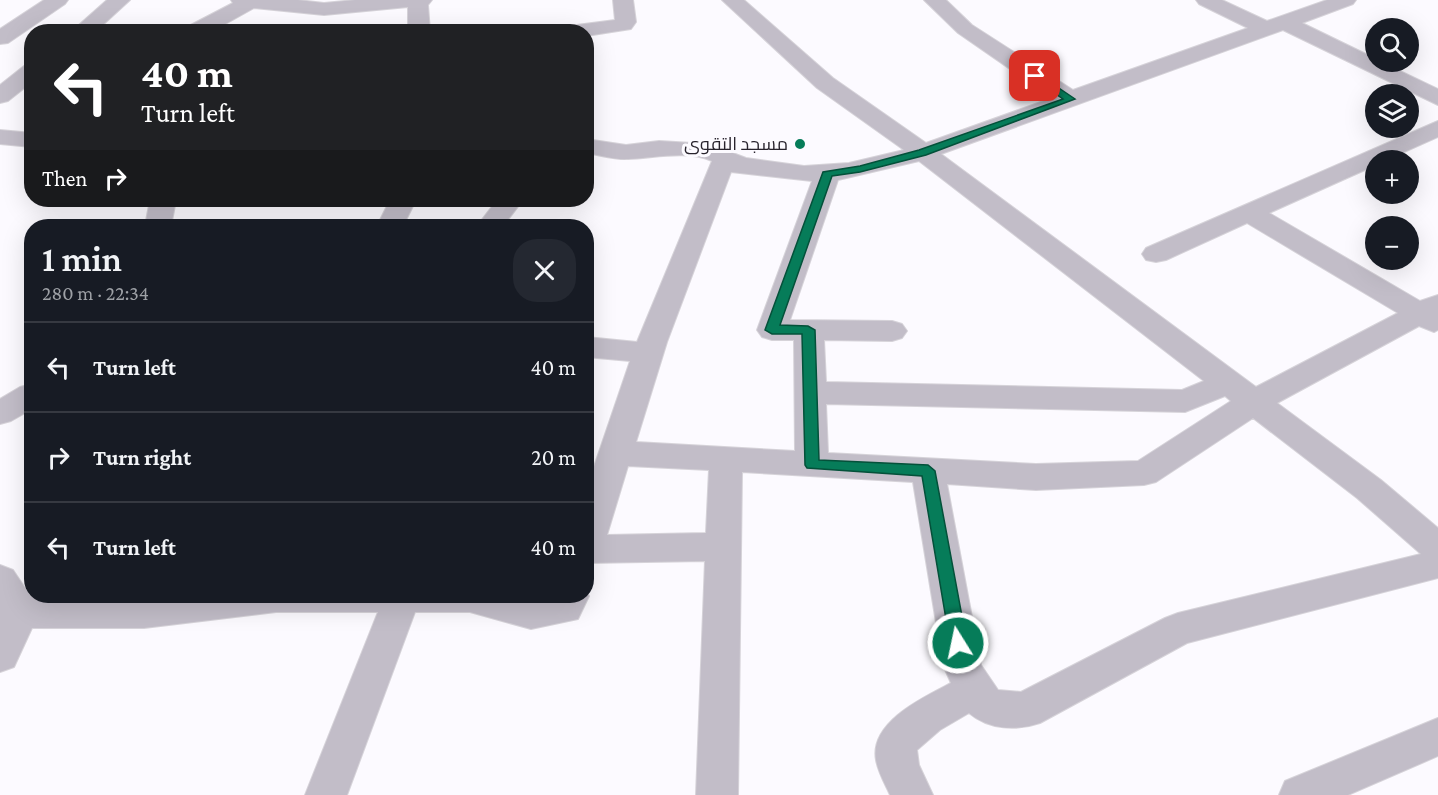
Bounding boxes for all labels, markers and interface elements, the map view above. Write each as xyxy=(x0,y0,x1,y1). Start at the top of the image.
map controls xyxy=(1365,18,1419,270)
button: search xyxy=(1365,18,1419,72)
icon: left xyxy=(42,48,120,126)
text: 40 m xyxy=(141,49,233,96)
pin xyxy=(1009,50,1060,101)
icon: arrive xyxy=(1018,59,1051,92)
button: layers xyxy=(1365,84,1419,138)
text: Turn left xyxy=(141,98,235,128)
place label: مسجد التقوى xyxy=(684,134,788,155)
marker: مسجد التقوى xyxy=(793,137,807,151)
button: + xyxy=(1365,150,1419,204)
icon: right xyxy=(99,162,132,195)
text: Then xyxy=(42,166,87,191)
button: − xyxy=(1365,216,1419,270)
text: 1 min xyxy=(42,239,122,279)
button: close xyxy=(513,239,576,302)
text: 280 m · 22:34 xyxy=(42,282,149,304)
icon: left xyxy=(42,351,75,384)
text: Turn left xyxy=(93,355,176,380)
text: 40 m xyxy=(531,355,576,380)
icon: right xyxy=(42,441,75,474)
text: Turn right xyxy=(93,445,191,470)
text: 20 m xyxy=(531,445,576,470)
icon: left xyxy=(42,531,75,564)
text: Turn left xyxy=(93,535,176,560)
text: 40 m xyxy=(531,535,576,560)
position arrow xyxy=(926,611,990,675)

